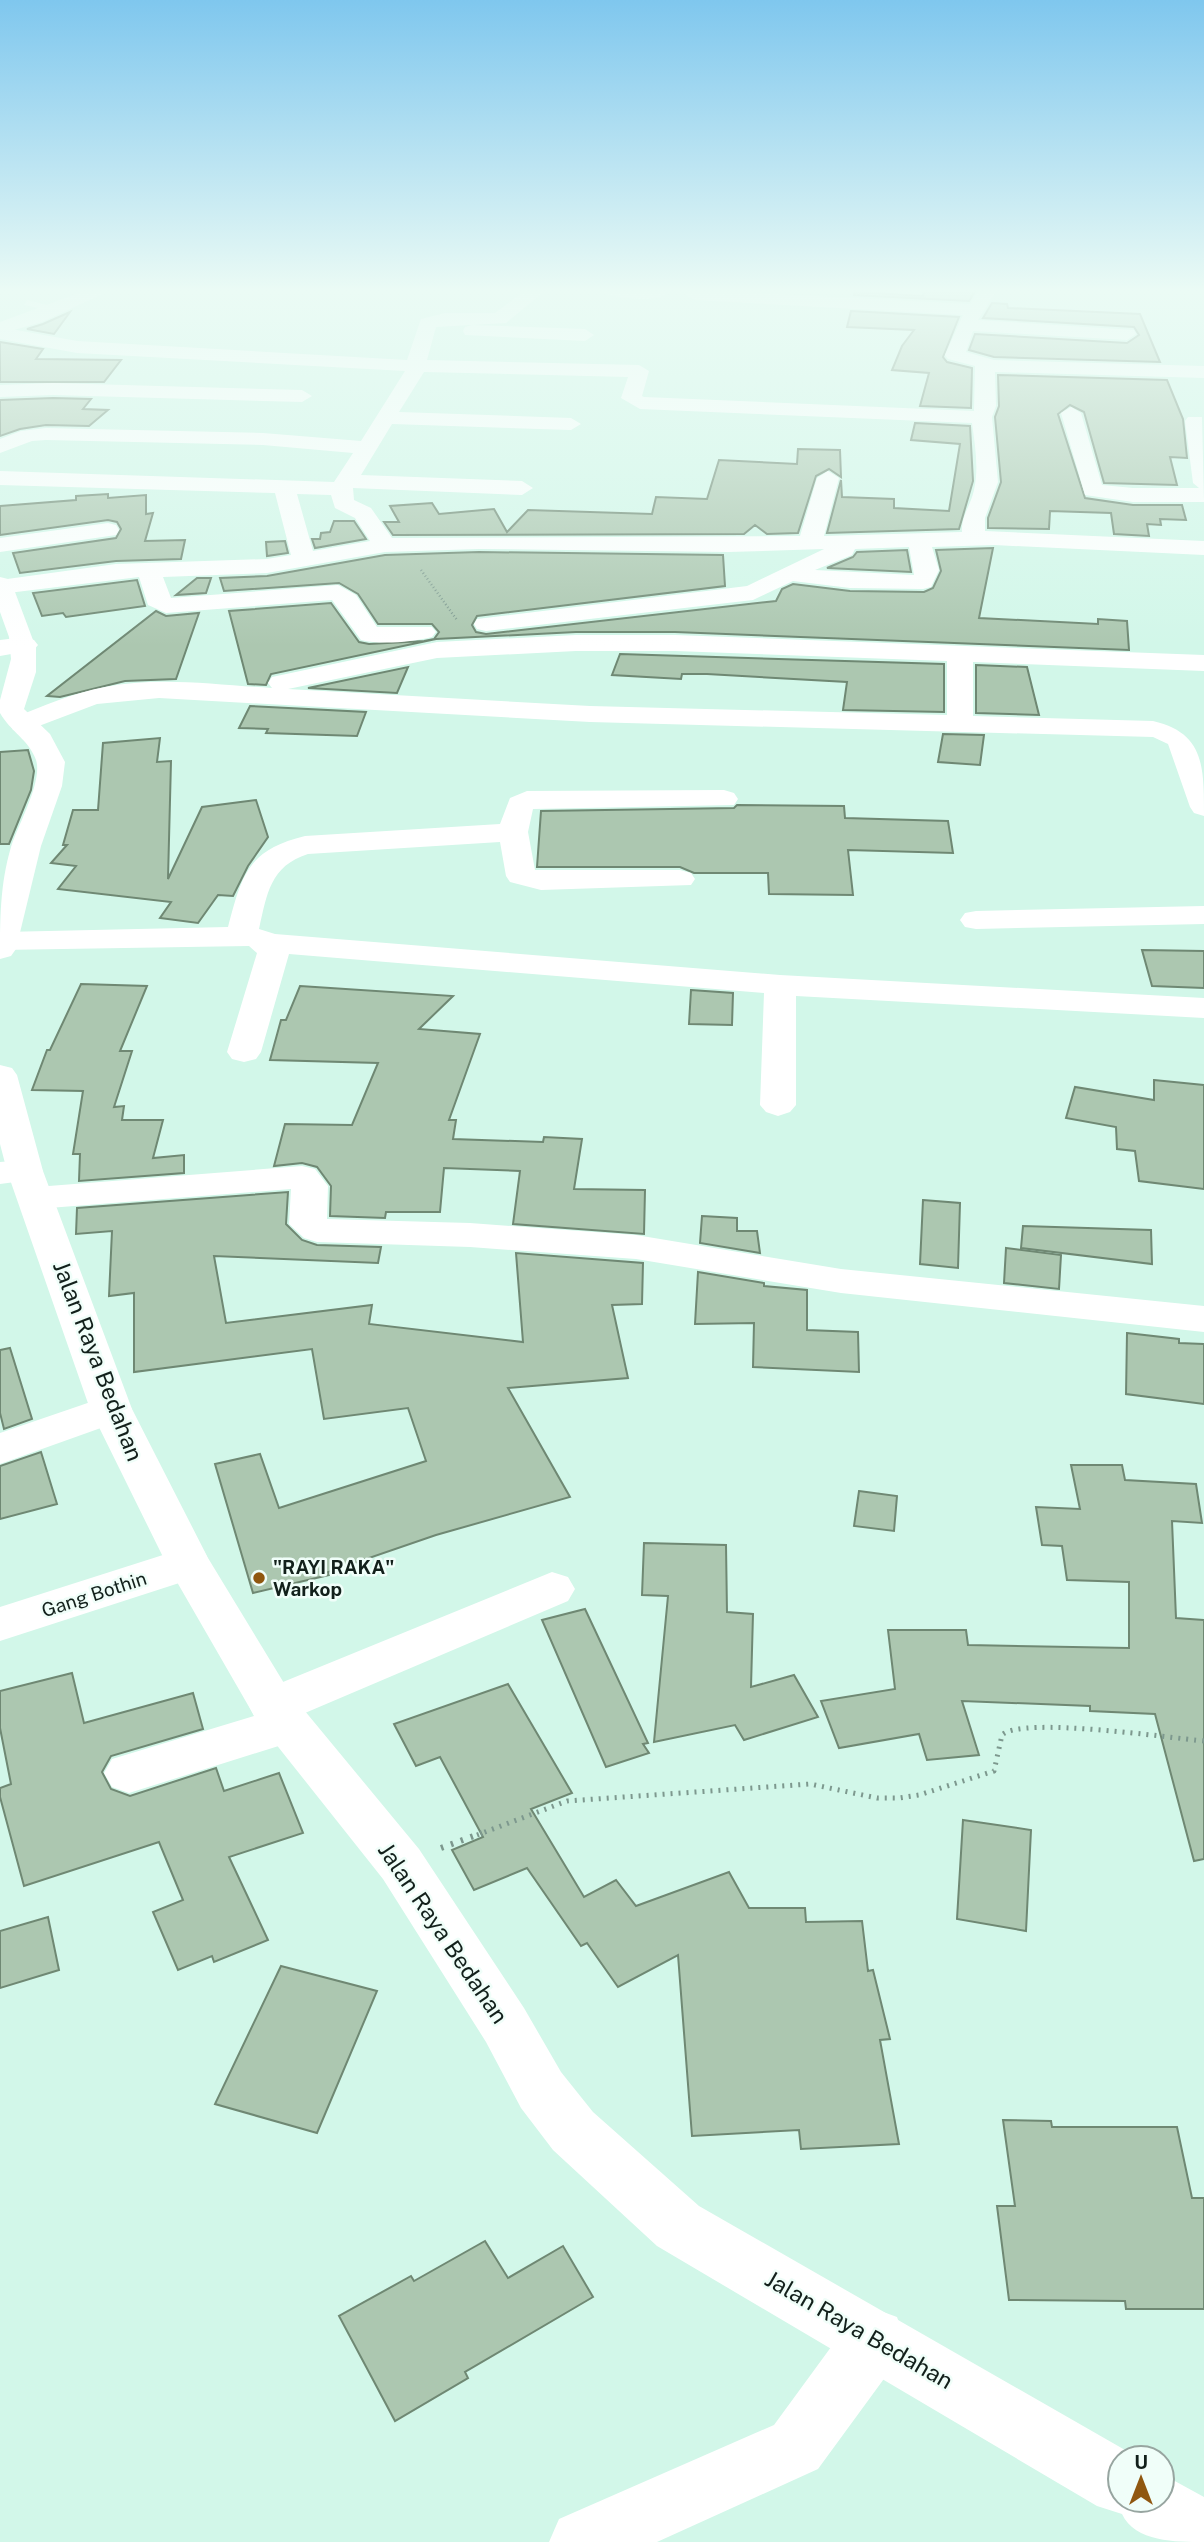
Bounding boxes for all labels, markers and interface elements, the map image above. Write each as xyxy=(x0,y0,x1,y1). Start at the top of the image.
street label: Jalan Raya Bedahan xyxy=(48,1257,149,1465)
place label: "RAYI RAKA" Warkop xyxy=(273,1556,394,1600)
street label: Gang Bothin xyxy=(39,1567,149,1621)
marker: "RAYI RAKA" Warkop xyxy=(251,1570,267,1586)
street label: Jalan Raya Bedahan xyxy=(373,1837,514,2028)
street label: Jalan Raya Bedahan xyxy=(761,2265,958,2394)
north arrow xyxy=(1106,2444,1176,2514)
text: U xyxy=(1134,2451,1148,2473)

